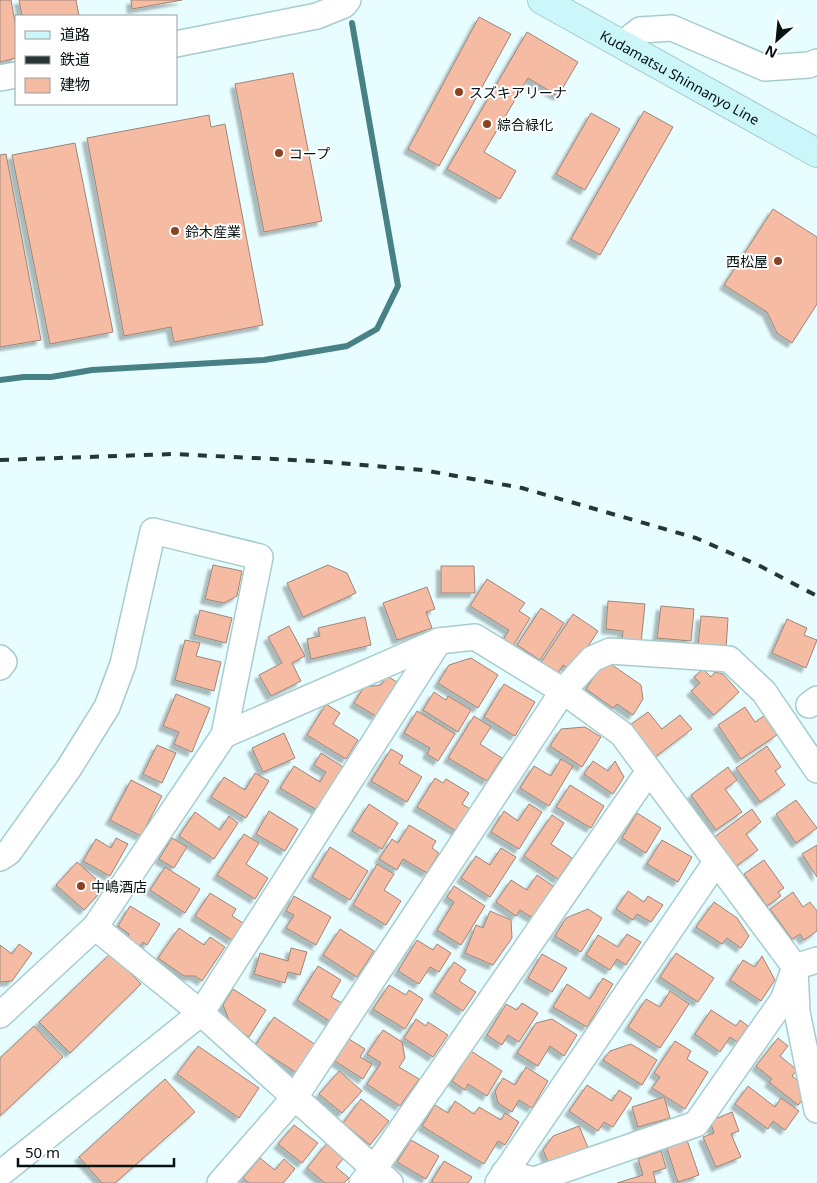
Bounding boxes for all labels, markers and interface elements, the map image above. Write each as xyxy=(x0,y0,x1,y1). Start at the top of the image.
legend xyxy=(15,15,178,105)
north arrow xyxy=(752,15,802,65)
text: 道路 xyxy=(60,24,90,44)
street label: Kudamatsu Shinnanyo Line xyxy=(597,25,763,129)
text: N xyxy=(761,41,780,63)
text: 鉄道 xyxy=(60,49,90,69)
text: 建物 xyxy=(60,74,90,94)
place label: スズキアリーナ xyxy=(469,83,567,102)
marker: スズキアリーナ xyxy=(453,86,465,98)
place label: 綜合緑化 xyxy=(497,115,553,134)
marker: 綜合緑化 xyxy=(481,118,493,130)
place label: コープ xyxy=(289,144,330,163)
marker: コープ xyxy=(273,147,285,159)
place label: 鈴木産業 xyxy=(185,222,241,241)
marker: 鈴木産業 xyxy=(169,225,181,237)
place label: 西松屋 xyxy=(726,252,768,271)
marker: 西松屋 xyxy=(772,255,784,267)
place label: 中嶋酒店 xyxy=(91,877,147,896)
marker: 中嶋酒店 xyxy=(75,880,87,892)
scale bar xyxy=(18,1136,174,1168)
text: 50 m xyxy=(25,1142,60,1162)

